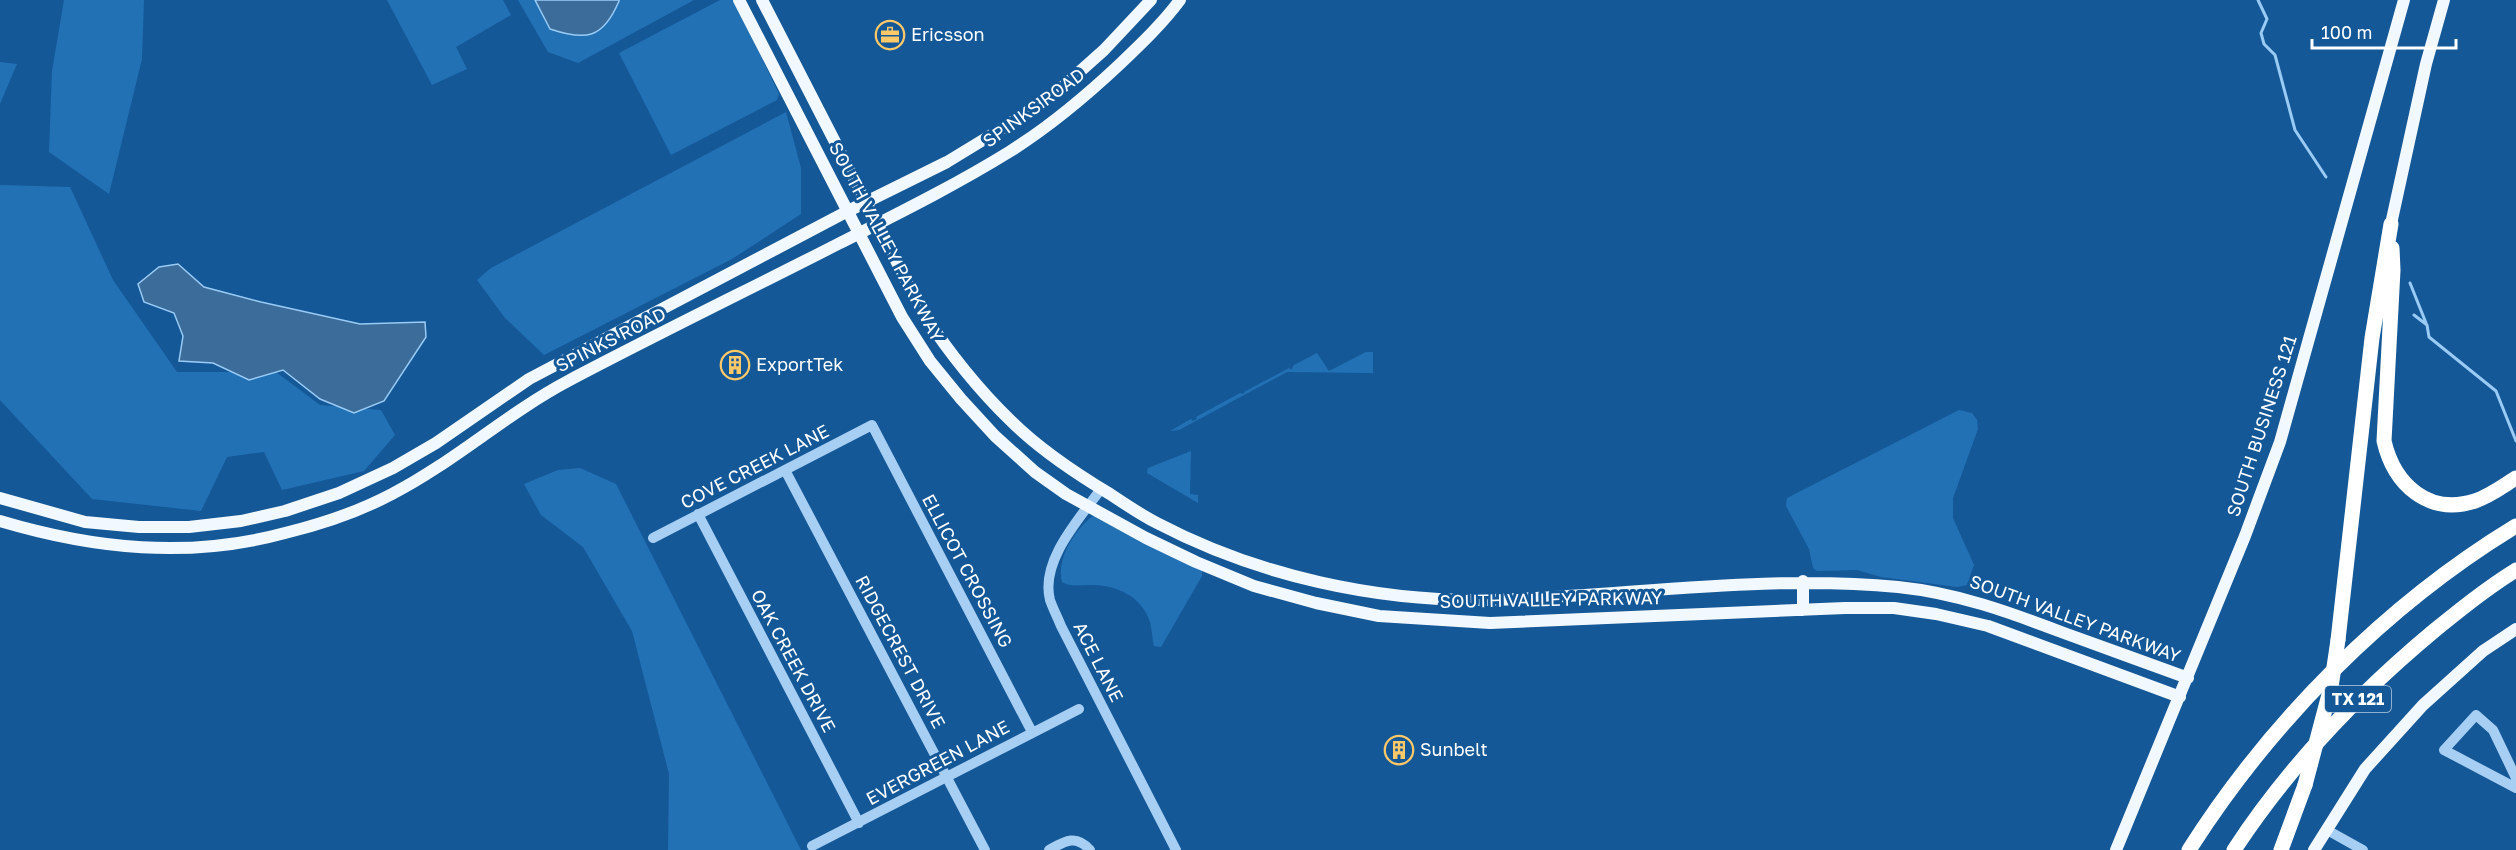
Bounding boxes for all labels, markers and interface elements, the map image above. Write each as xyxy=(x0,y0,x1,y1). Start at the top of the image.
scale bar xyxy=(2312,12,2456,50)
office icon: Ericsson xyxy=(874,19,906,51)
text: 100 m xyxy=(2321,21,2372,43)
place label: Ericsson xyxy=(911,23,985,45)
street label: SPINKS ROAD xyxy=(978,63,1089,152)
street label: SOUTH VALLEY PARKWAY xyxy=(825,138,949,345)
street label: SPINKS ROAD xyxy=(552,302,669,376)
street label: SOUTH BUSINESS 121 xyxy=(2221,332,2301,519)
building icon: ExportTek xyxy=(719,349,751,381)
place label: ExportTek xyxy=(756,353,843,375)
street label: COVE CREEK LANE xyxy=(677,419,832,513)
street label: ELLICOT CROSSING xyxy=(918,490,1018,651)
street label: SOUTH VALLEY PARKWAY xyxy=(1967,570,2184,667)
street label: RIDGECREST DRIVE xyxy=(851,571,951,732)
street label: OAK CREEK DRIVE xyxy=(747,585,841,736)
street label: SOUTH VALLEY PARKWAY xyxy=(1439,586,1663,612)
street label: ACE LANE xyxy=(1069,618,1128,705)
road number: TX 121 xyxy=(2325,686,2391,712)
street label: EVERGREEN LANE xyxy=(862,715,1013,809)
building icon: Sunbelt xyxy=(1383,734,1415,766)
place label: Sunbelt xyxy=(1420,738,1488,760)

